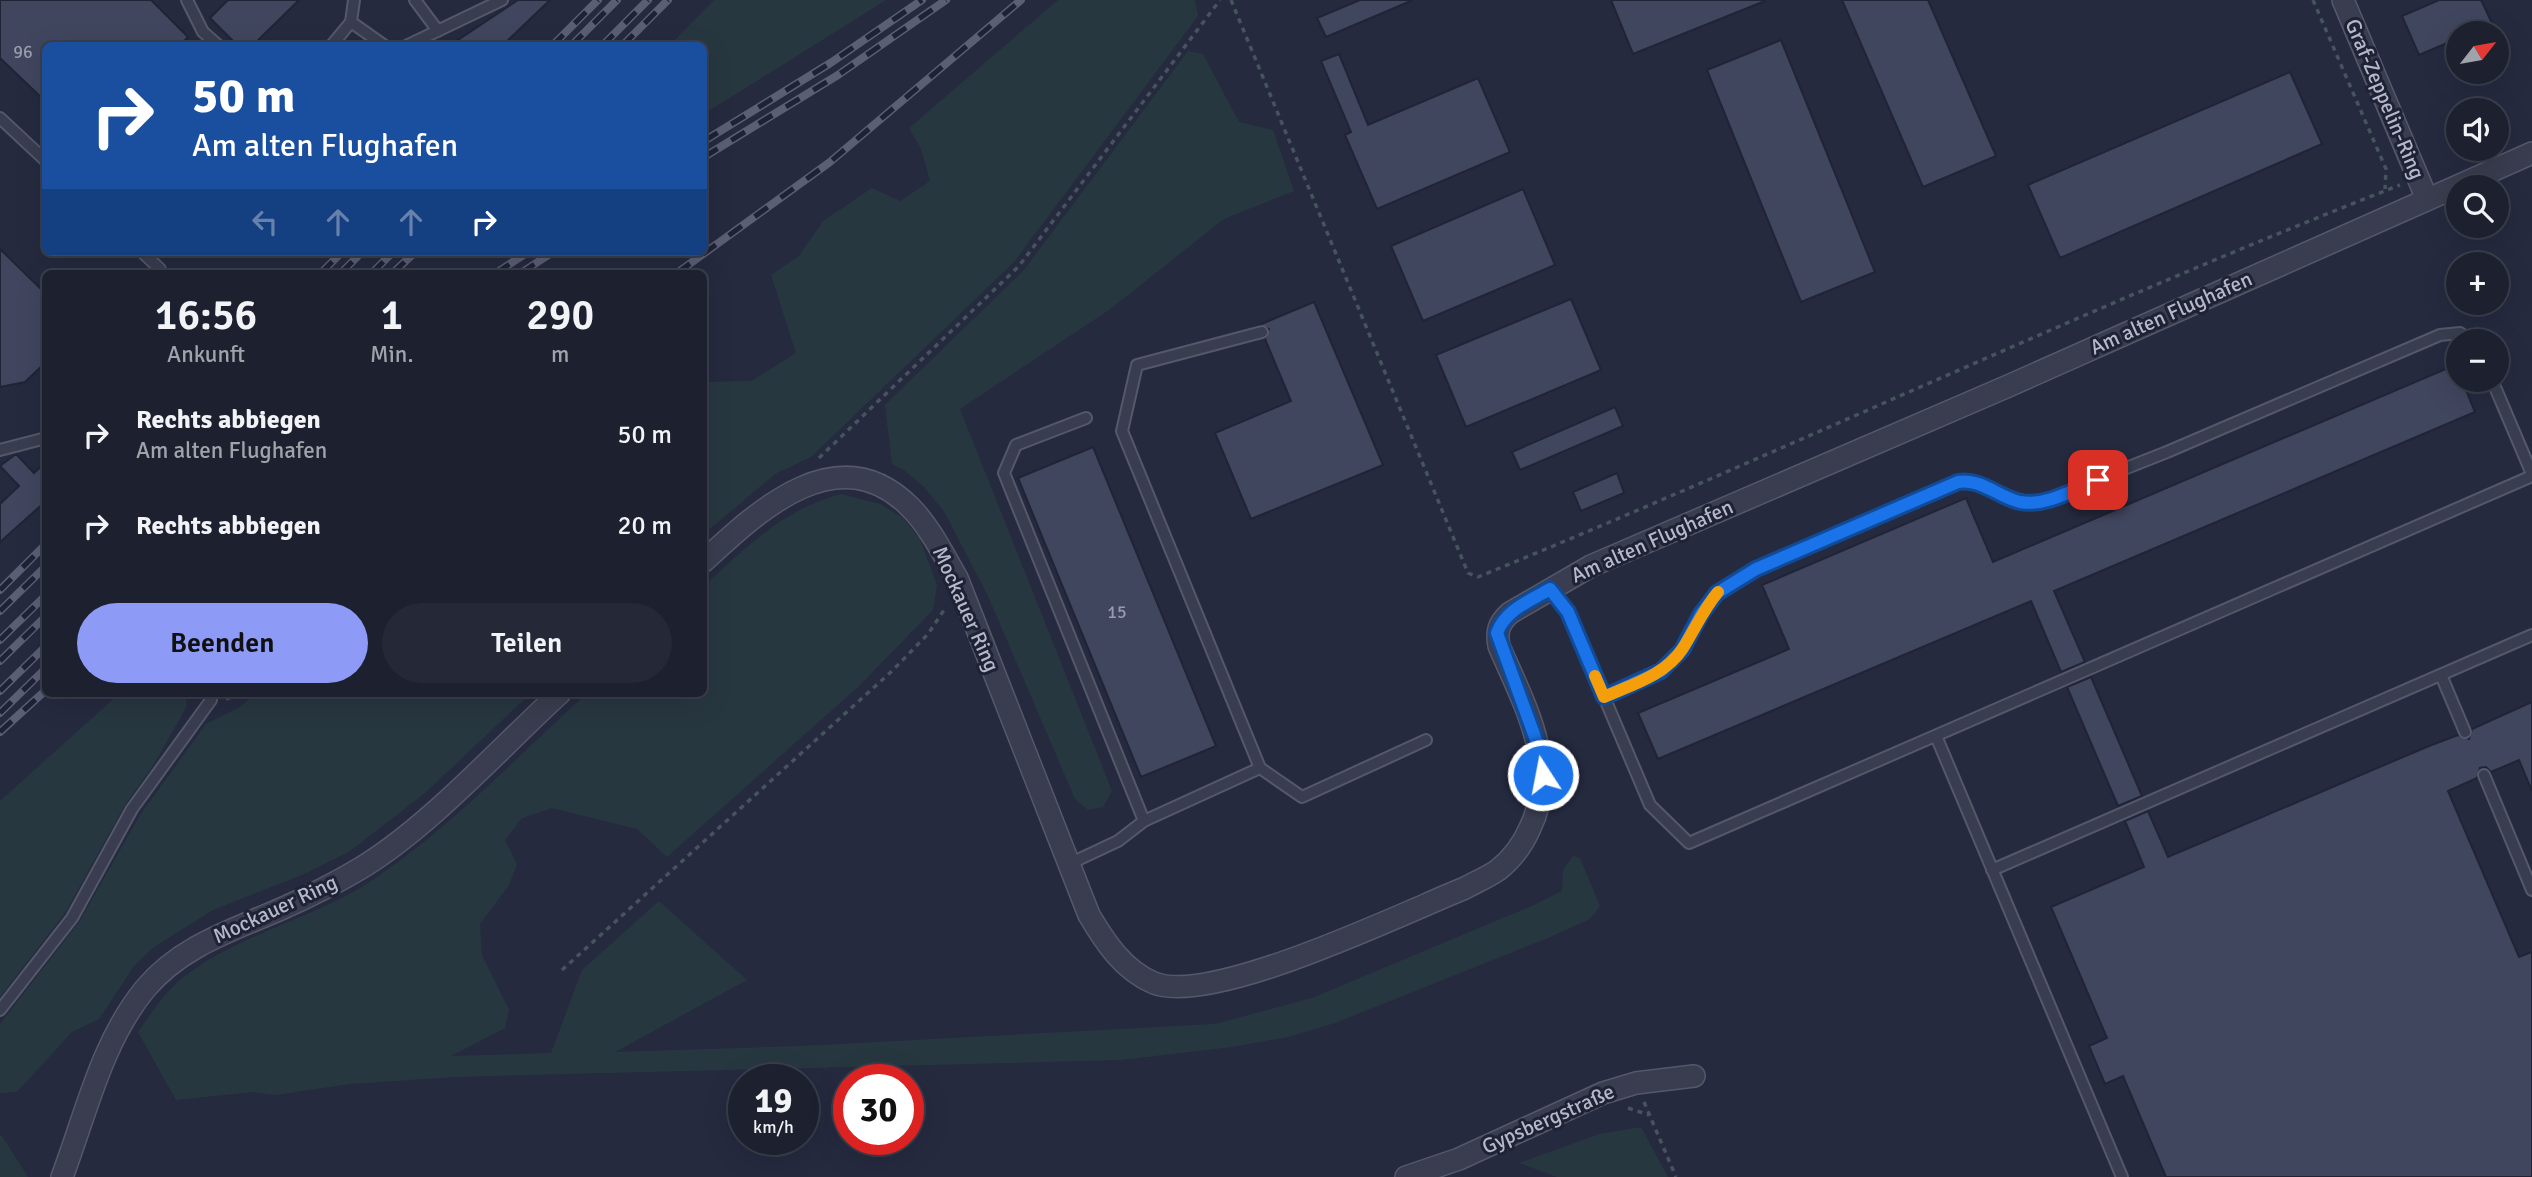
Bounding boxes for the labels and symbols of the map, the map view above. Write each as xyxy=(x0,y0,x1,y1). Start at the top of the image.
street label: Graf-Zeppelin-Ring xyxy=(2339,15,2431,183)
north arrow xyxy=(2446,21,2510,84)
house number: 96 xyxy=(13,41,33,63)
street label: Am alten Flughafen xyxy=(2086,266,2256,360)
pin xyxy=(2068,450,2128,510)
street label: Am alten Flughafen xyxy=(1567,494,1737,588)
street label: Mockauer Ring xyxy=(927,542,1005,676)
house number: 15 xyxy=(1107,601,1127,623)
position arrow xyxy=(1506,738,1580,812)
street label: Mockauer Ring xyxy=(209,869,341,949)
speed limit sign: 30 xyxy=(833,1064,924,1155)
street label: Gypsbergstraße xyxy=(1478,1078,1618,1160)

